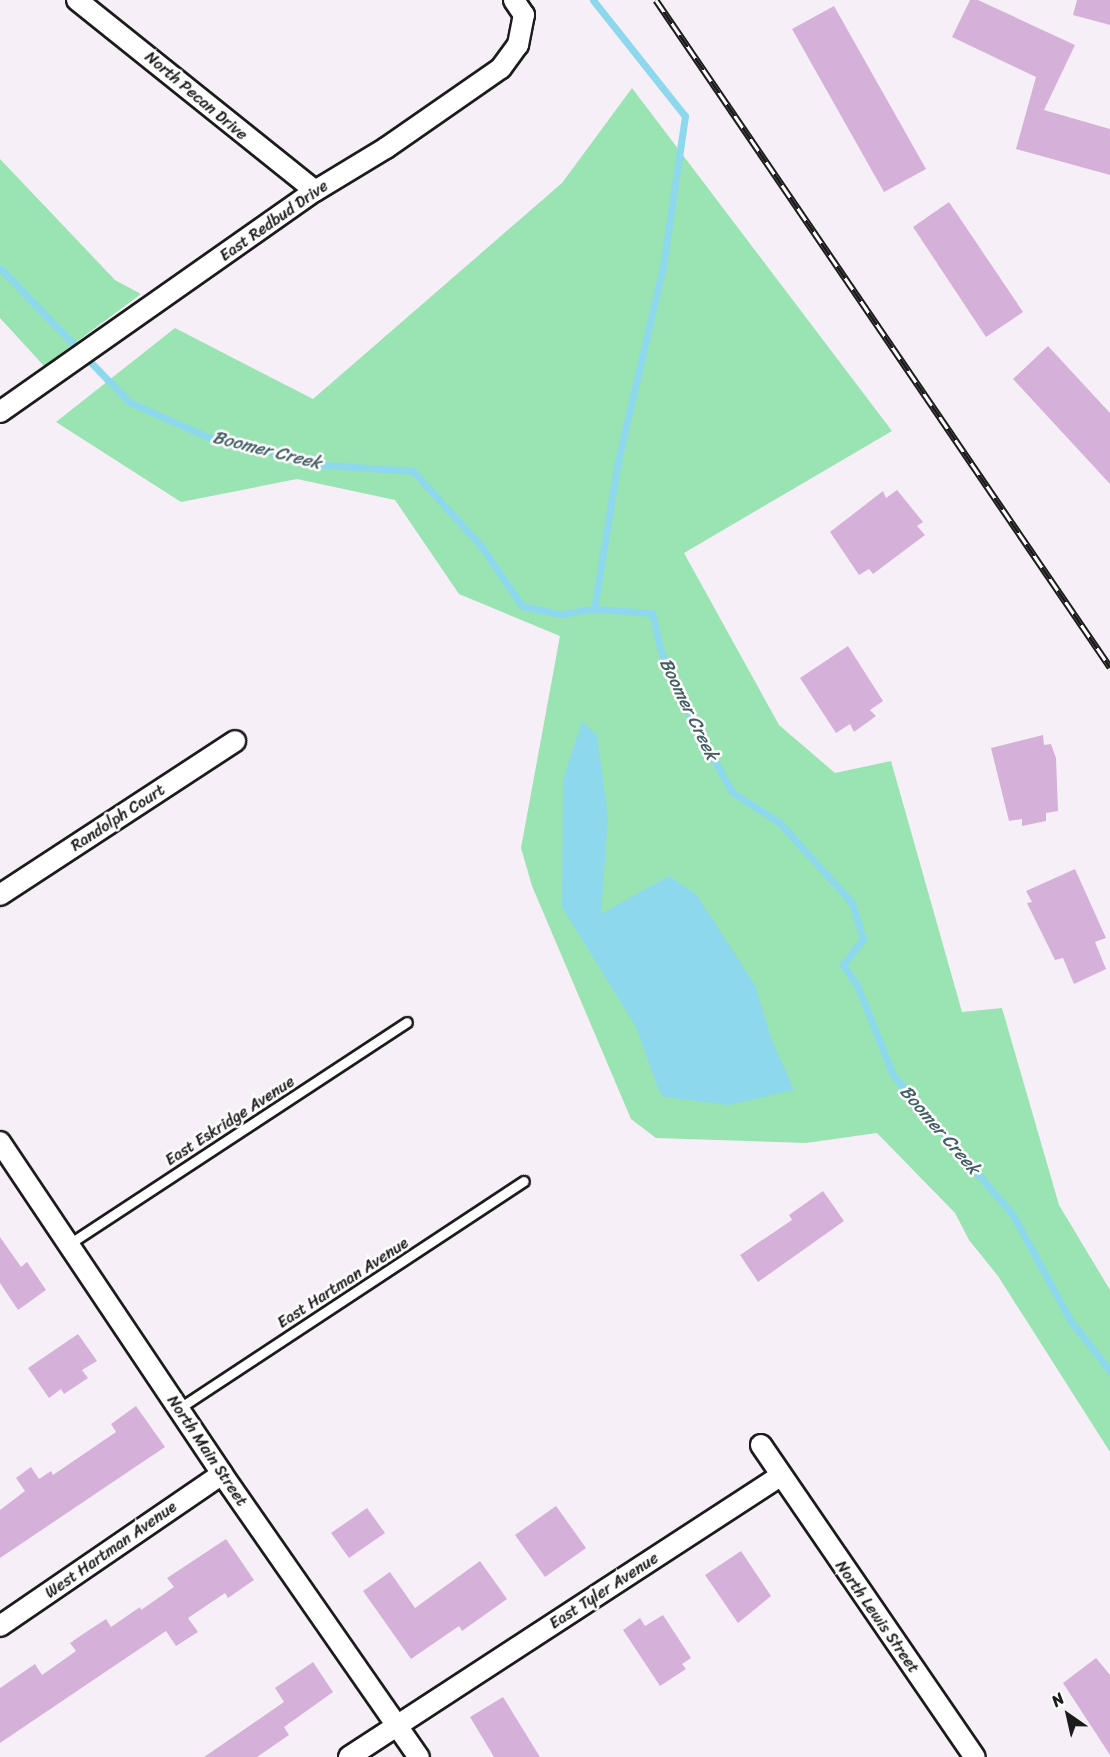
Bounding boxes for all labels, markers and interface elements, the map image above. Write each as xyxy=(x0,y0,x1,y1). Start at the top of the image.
street label: North Pecan Drive xyxy=(141,47,251,145)
street label: East Redbud Drive xyxy=(216,177,332,265)
water label: Boomer Creek xyxy=(211,426,323,474)
water label: Boomer Creek xyxy=(655,654,723,764)
street label: Randolph Court xyxy=(67,780,169,856)
street label: East Eskridge Avenue xyxy=(161,1072,299,1170)
water label: Boomer Creek xyxy=(895,1081,985,1179)
street label: East Hartman Avenue xyxy=(274,1233,412,1333)
street label: North Main Street xyxy=(163,1392,251,1510)
street label: West Hartman Avenue xyxy=(42,1497,180,1603)
street label: East Tyler Avenue xyxy=(546,1549,662,1633)
street label: North Lewis Street xyxy=(831,1556,923,1678)
north arrow xyxy=(1038,1685,1098,1745)
text: N xyxy=(1045,1685,1070,1715)

